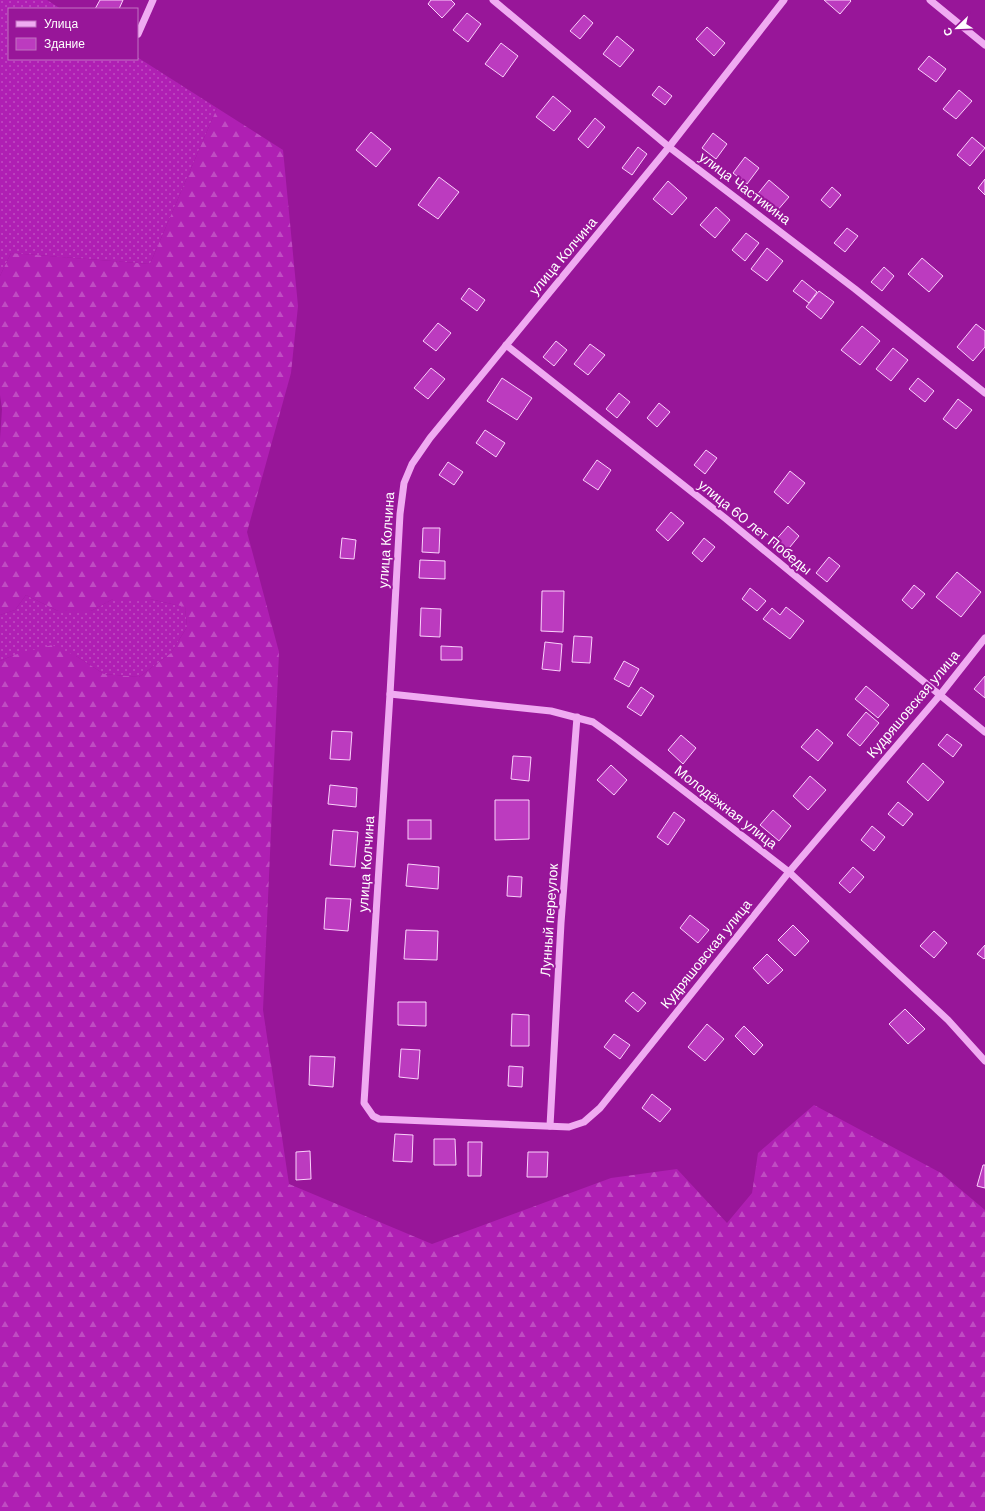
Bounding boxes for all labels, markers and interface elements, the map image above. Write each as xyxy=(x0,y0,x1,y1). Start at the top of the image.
legend xyxy=(8,8,138,60)
north arrow xyxy=(937,8,977,48)
text: Улица xyxy=(44,16,78,32)
text: С xyxy=(940,25,956,38)
text: Здание xyxy=(44,36,85,52)
street label: улица Частикина xyxy=(696,148,795,228)
street label: улица Колчина xyxy=(525,213,601,299)
street label: улица 60 лет Победы xyxy=(694,476,816,578)
street label: улица Колчина xyxy=(374,491,398,589)
street label: Кудряшовская улица xyxy=(863,646,964,762)
street label: Молодёжная улица xyxy=(671,761,781,853)
street label: улица Колчина xyxy=(354,815,378,913)
street label: Лунный переулок xyxy=(536,862,562,977)
street label: Кудряшовская улица xyxy=(656,896,756,1012)

